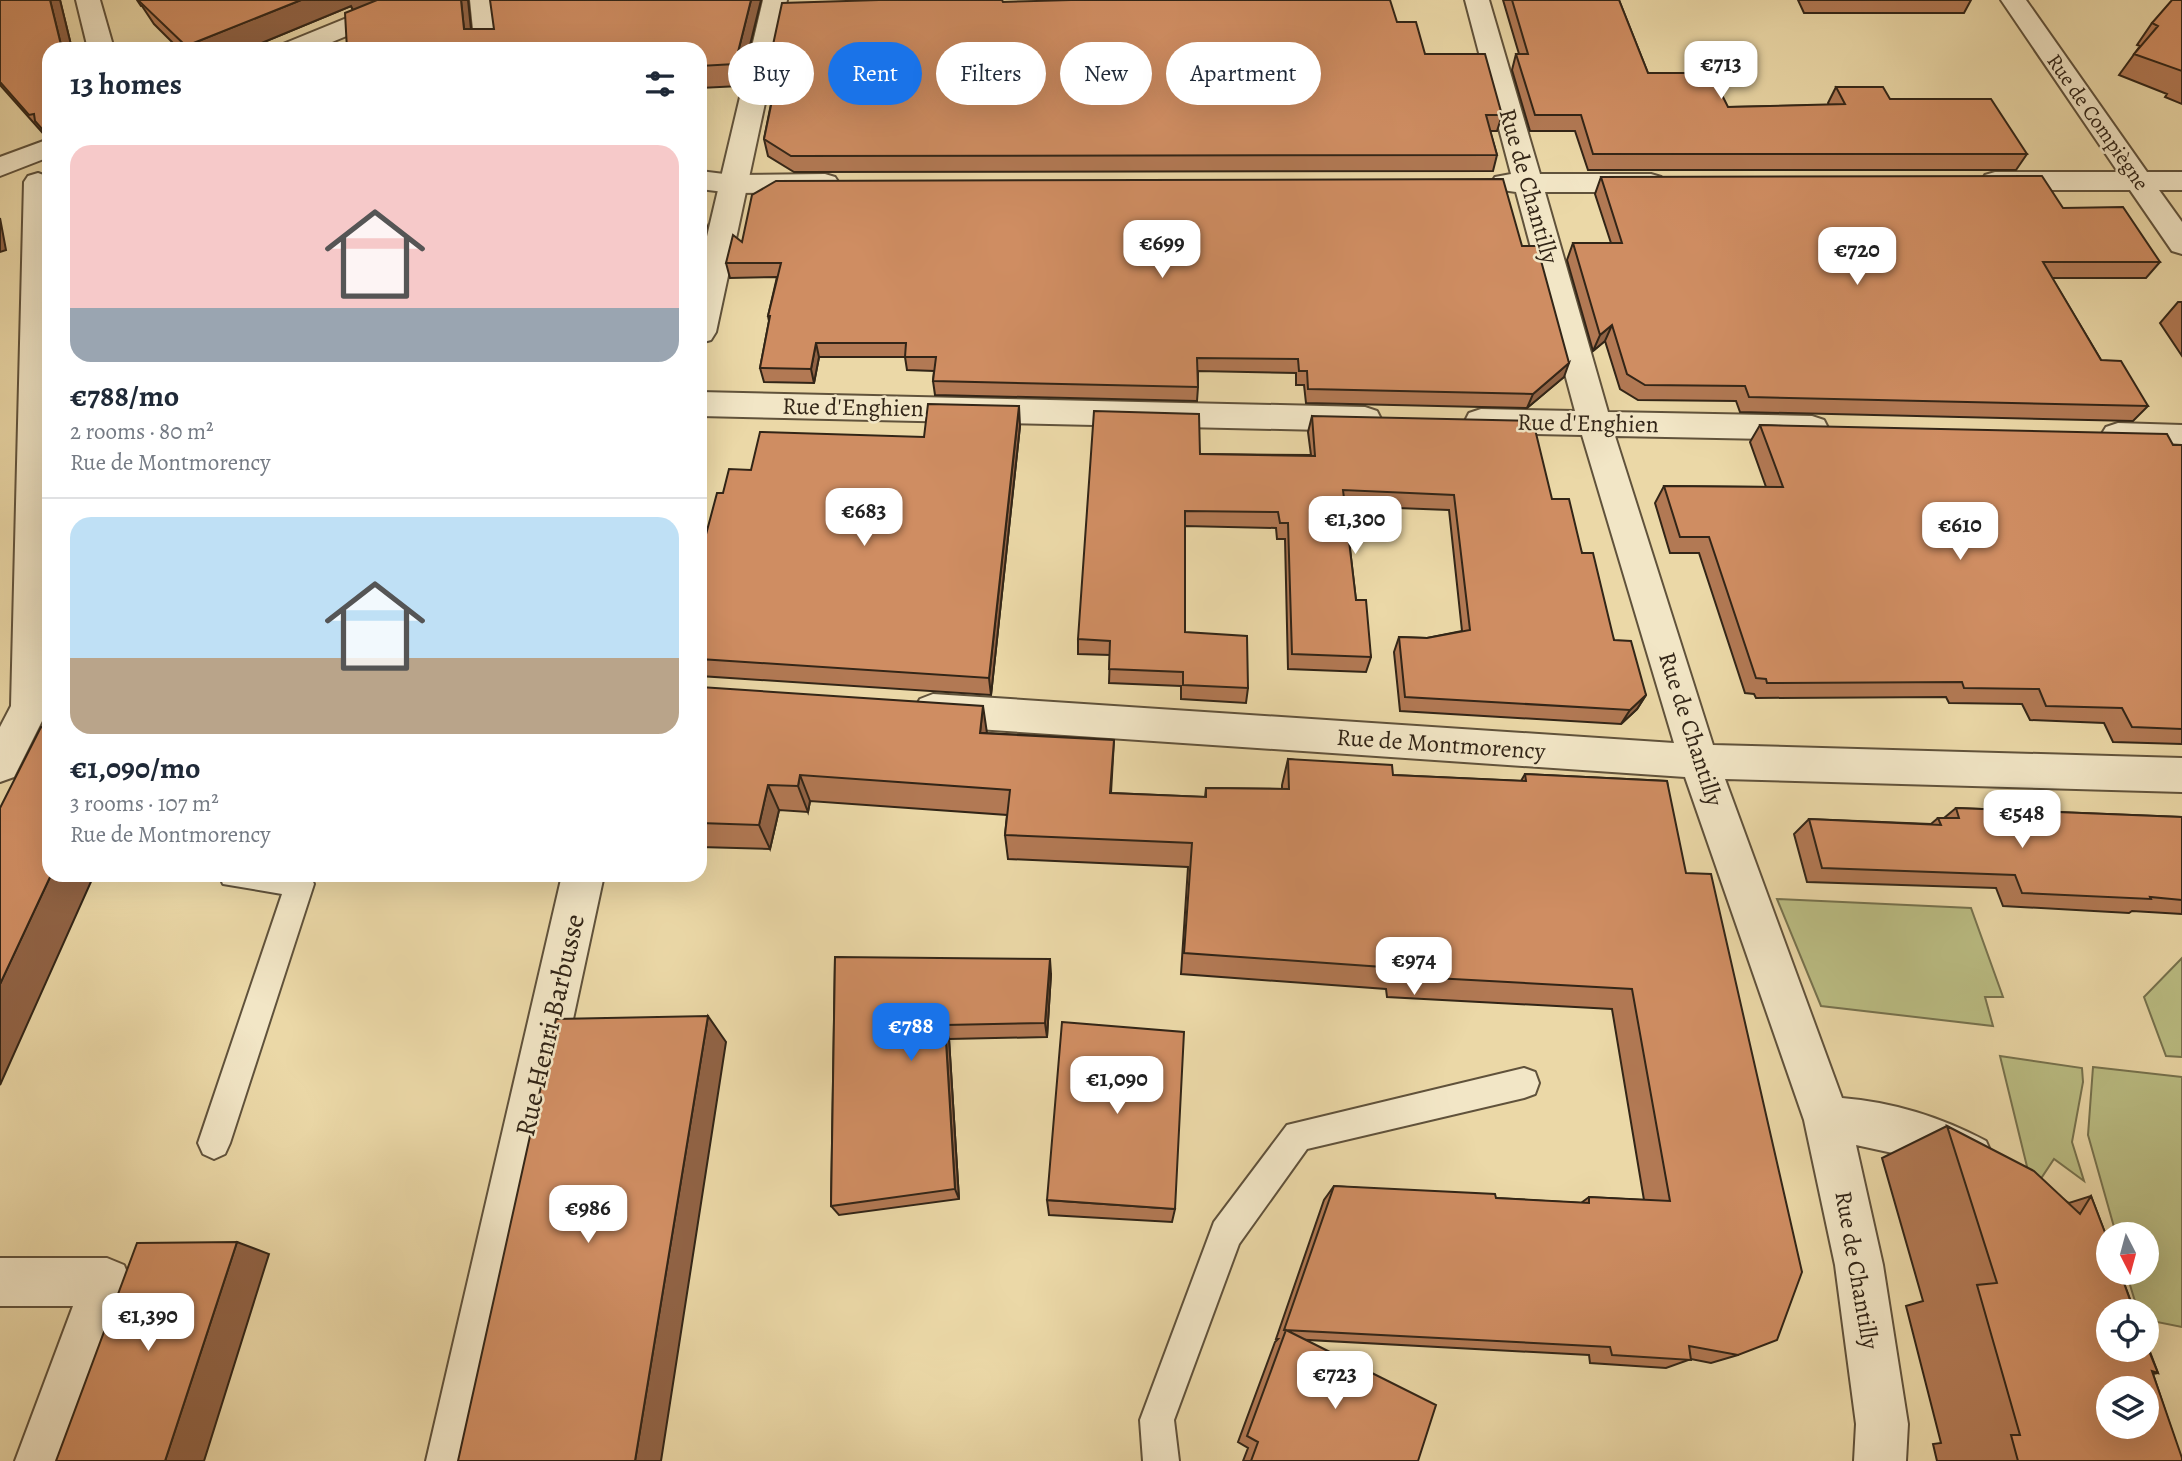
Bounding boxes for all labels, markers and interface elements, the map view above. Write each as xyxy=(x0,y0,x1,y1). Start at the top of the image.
chip: Buy xyxy=(728,42,814,105)
chip: Rent xyxy=(828,42,922,105)
chip: Filters xyxy=(936,42,1046,105)
chip: New xyxy=(1060,42,1152,105)
chip: Apartment xyxy=(1166,42,1321,105)
pin: €713 xyxy=(1680,42,1762,101)
text: €713 xyxy=(1700,48,1742,79)
street label: Rue de Compiègne xyxy=(2041,48,2155,196)
text: 13 homes xyxy=(70,64,182,104)
icon: filters xyxy=(641,65,679,103)
street label: Rue de Chantilly xyxy=(1492,105,1567,268)
icon: home xyxy=(312,191,438,317)
pin: €699 xyxy=(1121,220,1203,280)
text: €699 xyxy=(1139,227,1185,258)
pin: €720 xyxy=(1816,228,1898,287)
text: €720 xyxy=(1834,234,1880,265)
text: €788/mo xyxy=(70,376,179,416)
street label: Rue d'Enghien xyxy=(782,390,924,424)
street label: Rue d'Enghien xyxy=(1517,406,1659,440)
text: 2 rooms · 80 m² xyxy=(70,416,214,447)
text: Rue de Montmorency xyxy=(70,447,271,478)
pin: €683 xyxy=(823,489,905,548)
text: €683 xyxy=(842,495,886,526)
pin: €1,300 xyxy=(1298,496,1412,556)
text: €1,300 xyxy=(1325,503,1385,534)
pin: €610 xyxy=(1919,503,2001,562)
text: €610 xyxy=(1938,509,1982,540)
icon: home xyxy=(312,563,438,689)
street label: Rue de Chantilly xyxy=(1651,648,1731,810)
street label: Rue de Montmorency xyxy=(1335,721,1547,767)
text: €1,090/mo xyxy=(70,748,201,788)
text: 3 rooms · 107 m² xyxy=(70,788,219,819)
pin: €548 xyxy=(1981,790,2063,850)
text: €548 xyxy=(2000,797,2044,828)
text: Rue de Montmorency xyxy=(70,819,271,850)
street label: Rue Henri Barbusse xyxy=(506,910,594,1140)
pin: €974 xyxy=(1373,937,1455,997)
text: €974 xyxy=(1392,944,1436,975)
pin: €788 xyxy=(870,1004,952,1063)
text: €788 xyxy=(888,1010,934,1041)
pin: €1,090 xyxy=(1060,1056,1174,1116)
text: €1,090 xyxy=(1086,1063,1148,1094)
pin: €986 xyxy=(547,1186,629,1245)
street label: Rue de Chantilly xyxy=(1827,1188,1887,1352)
text: €986 xyxy=(565,1192,611,1223)
north arrow xyxy=(2096,1222,2160,1284)
map controls xyxy=(2096,1222,2159,1439)
pin: €1,390 xyxy=(91,1294,205,1353)
button: locate xyxy=(2096,1299,2159,1362)
text: €1,390 xyxy=(118,1300,178,1331)
pin: €723 xyxy=(1294,1352,1376,1411)
text: €723 xyxy=(1313,1358,1357,1389)
button: layers xyxy=(2096,1376,2159,1439)

